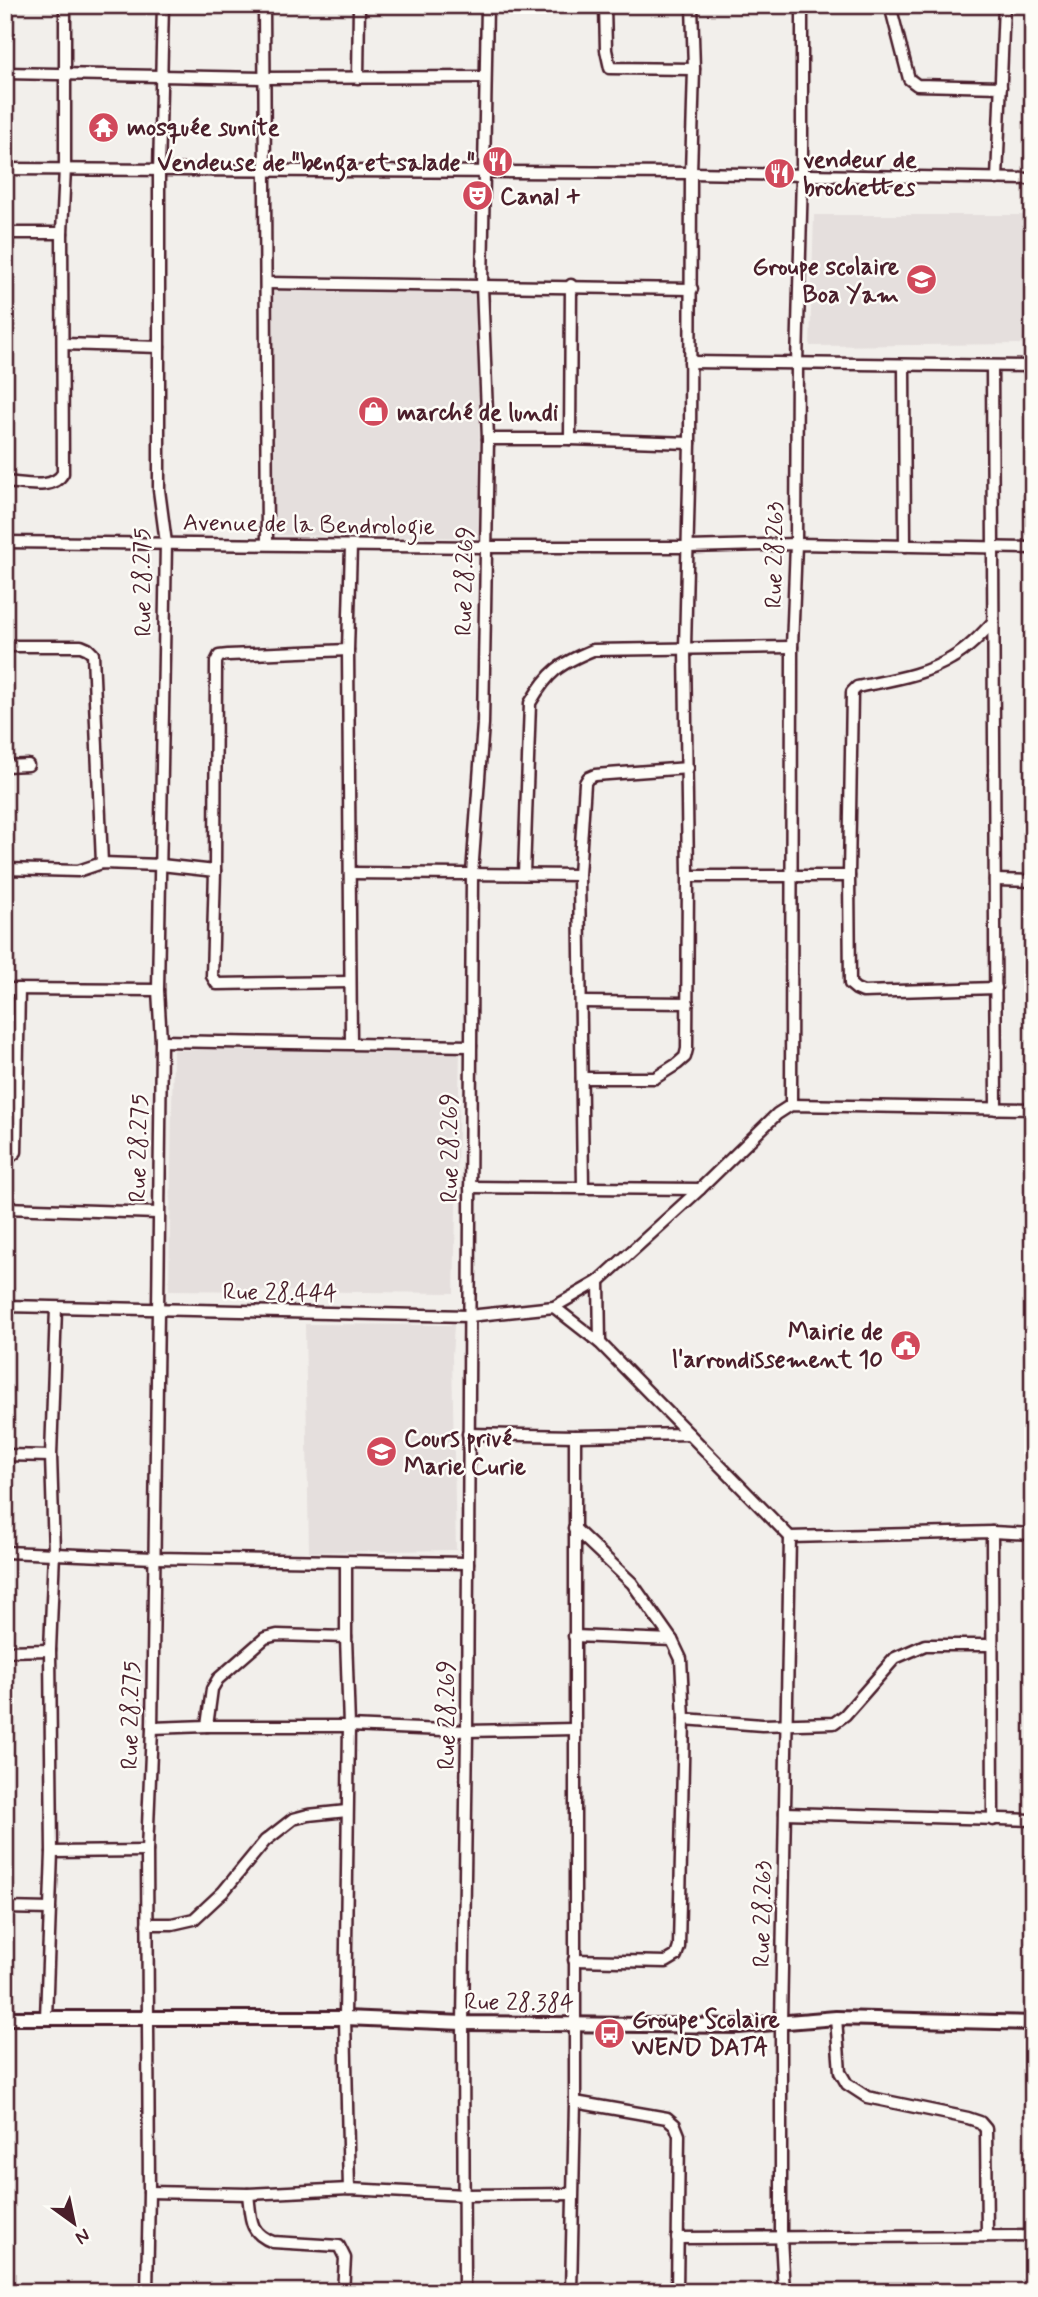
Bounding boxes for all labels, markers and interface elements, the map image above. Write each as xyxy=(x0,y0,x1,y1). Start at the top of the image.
temple icon: mosquée sunite xyxy=(87,110,121,144)
place label: mosquée sunite xyxy=(127,113,280,144)
restaurant icon: Vendeuse de "benga et salade " xyxy=(481,145,515,179)
place label: vendeur de brochettes xyxy=(803,145,917,204)
place label: Vendeuse de "benga et salade " xyxy=(157,148,475,182)
restaurant icon: vendeur de brochettes xyxy=(763,156,797,190)
theatre icon: Canal + xyxy=(460,179,494,213)
place label: Canal + xyxy=(500,182,581,213)
place label: Groupe scolaire Boa Yam xyxy=(753,252,900,311)
school or university icon: Groupe scolaire Boa Yam xyxy=(905,263,939,297)
shop icon: marché de lundi xyxy=(357,395,391,429)
place label: marché de lundi xyxy=(397,398,559,429)
street label: Rue 28.263 xyxy=(759,501,792,609)
street label: Avenue de la Bendrologie xyxy=(183,508,435,546)
street label: Rue 28.269 xyxy=(449,526,482,636)
street label: Rue 28.275 xyxy=(127,527,160,637)
street label: Rue 28.275 xyxy=(123,1093,156,1203)
street label: Rue 28.269 xyxy=(435,1093,466,1203)
street label: Rue 28.444 xyxy=(222,1277,338,1310)
place label: Mairie de l'arrondissement 10 xyxy=(672,1317,883,1376)
public building icon: Mairie de l'arrondissement 10 xyxy=(889,1328,923,1362)
place label: Cours privé Marie Curie xyxy=(404,1424,527,1483)
school or university icon: Cours privé Marie Curie xyxy=(364,1435,398,1469)
street label: Rue 28.275 xyxy=(115,1660,148,1770)
street label: Rue 28.269 xyxy=(432,1660,463,1770)
street label: Rue 28.263 xyxy=(747,1860,780,1968)
street label: Rue 28.384 xyxy=(464,1987,574,2020)
place label: Groupe Scolaire WEND DATA xyxy=(631,2005,781,2064)
bus stop icon: Groupe Scolaire WEND DATA xyxy=(592,2016,626,2050)
north arrow xyxy=(38,2188,108,2258)
text: N xyxy=(70,2222,95,2250)

